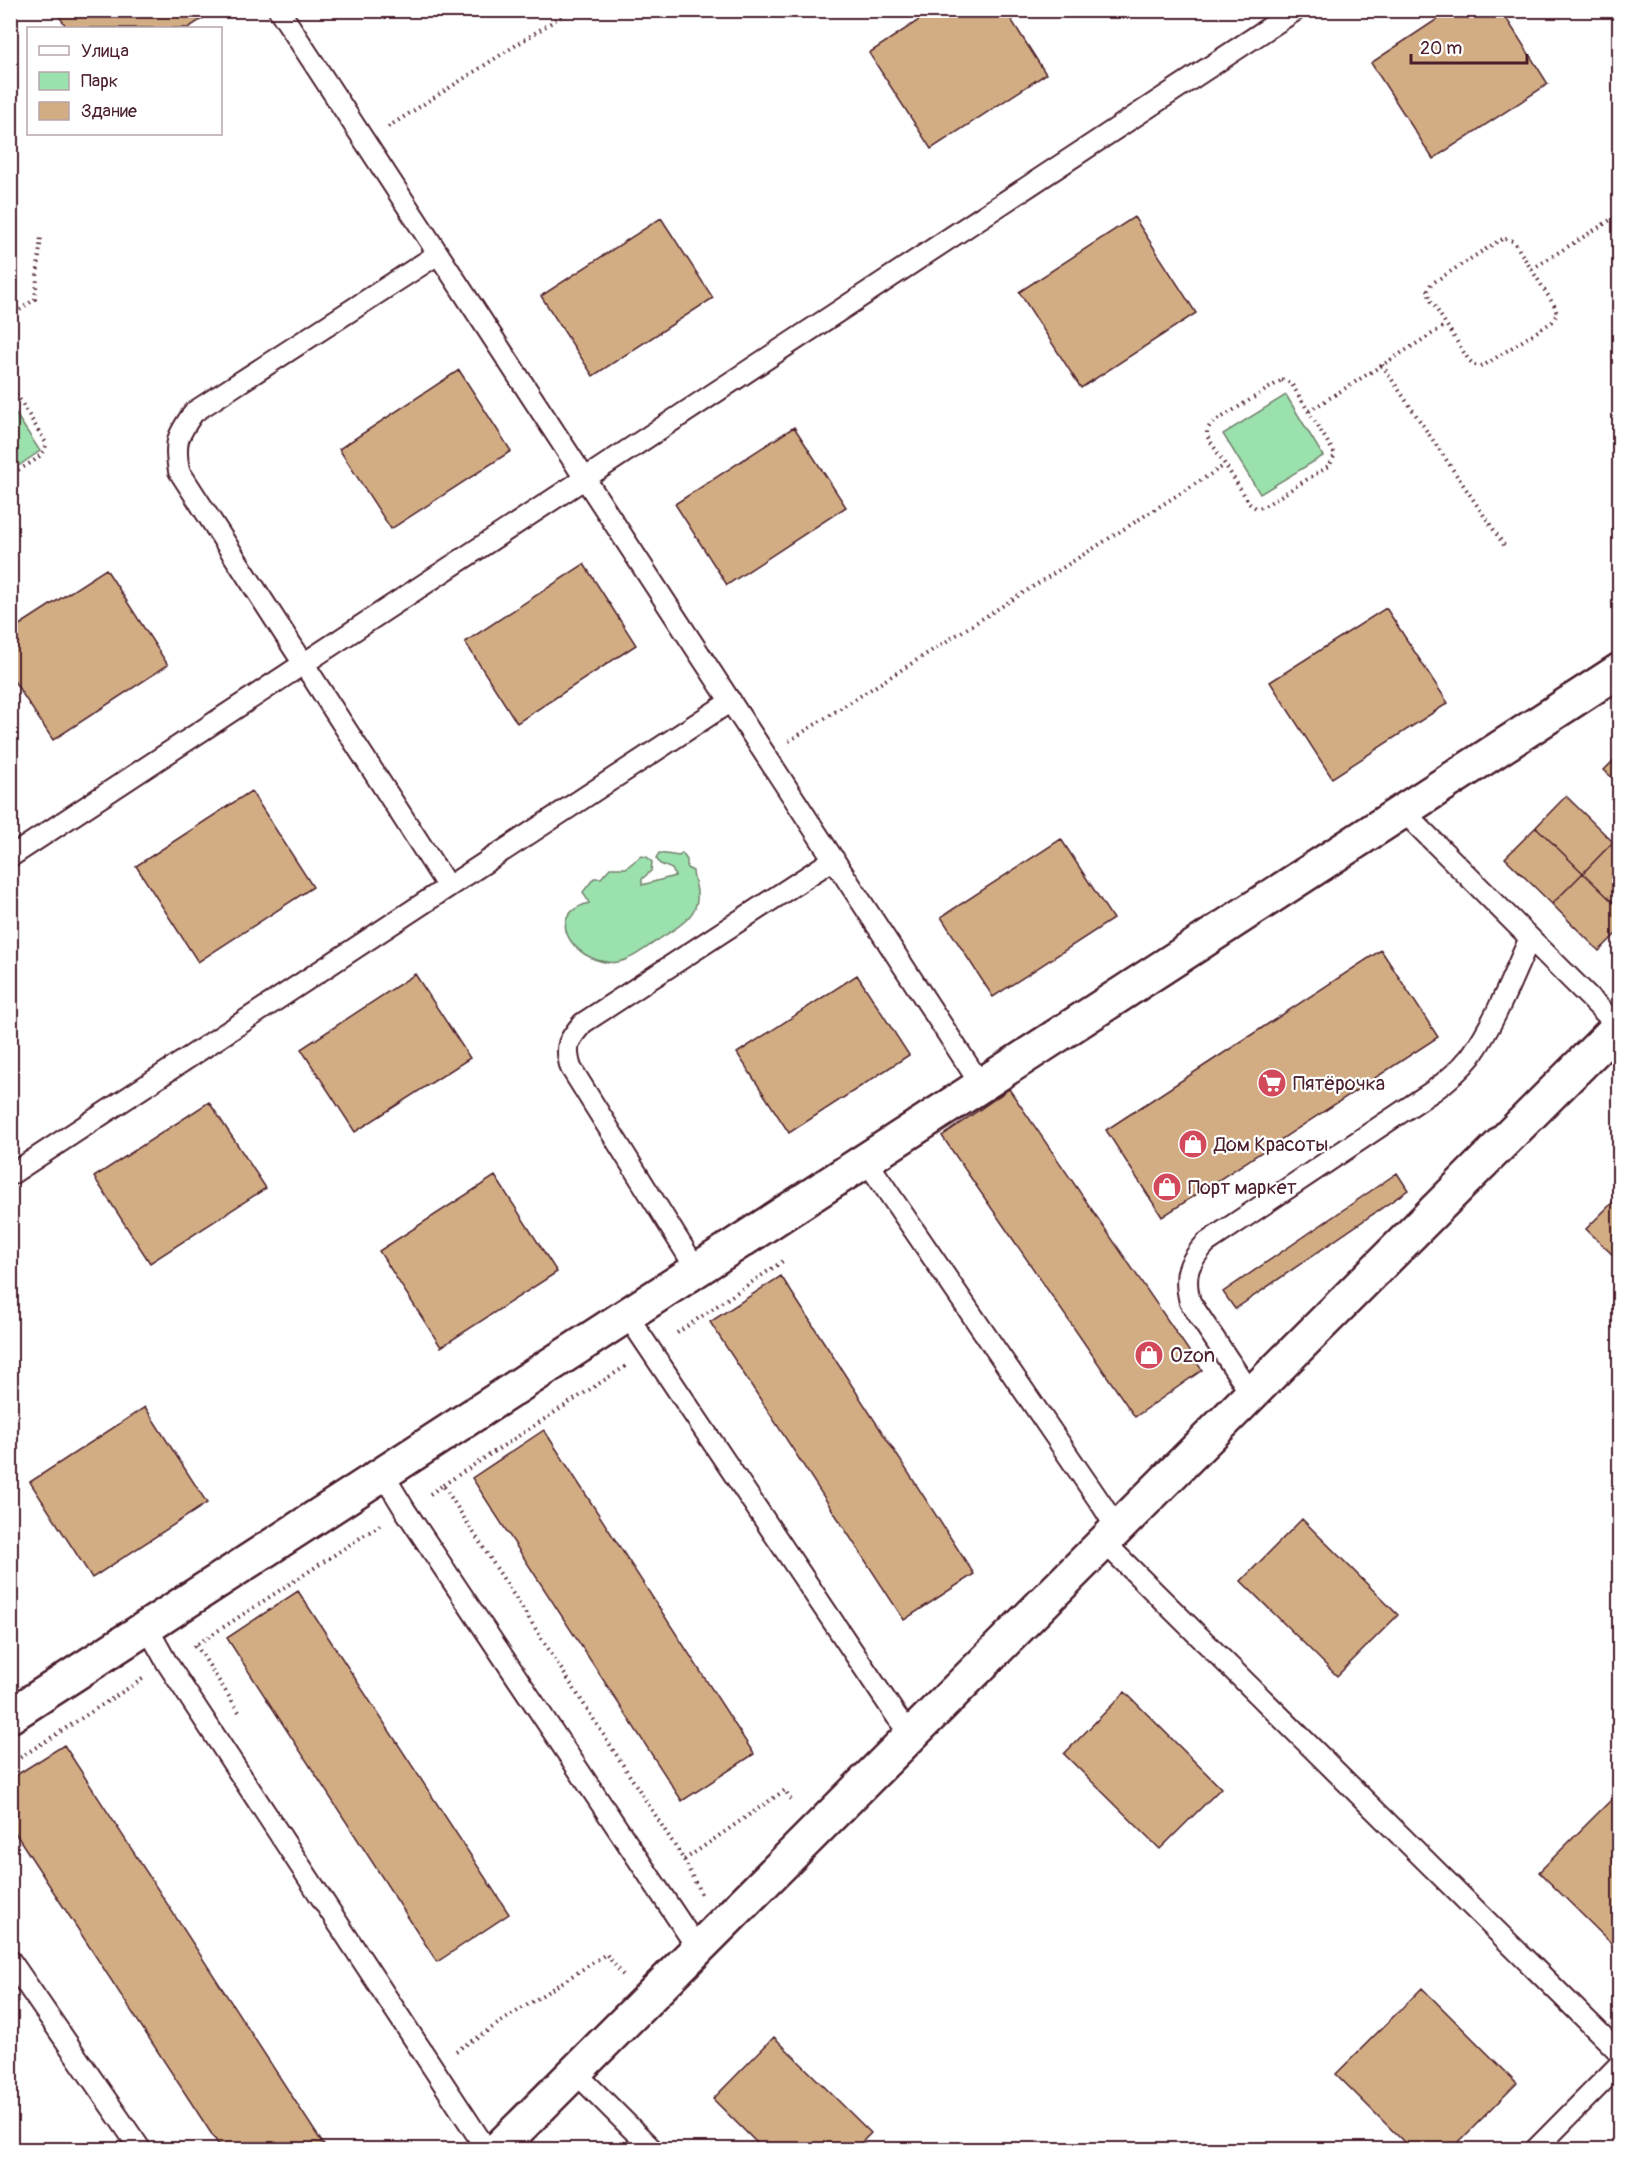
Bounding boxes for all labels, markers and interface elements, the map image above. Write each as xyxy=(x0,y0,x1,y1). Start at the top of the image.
legend xyxy=(27,27,222,135)
scale bar xyxy=(1411,27,1526,65)
text: 20 m xyxy=(1420,37,1462,60)
text: Улица xyxy=(81,40,129,63)
text: Парк xyxy=(81,70,118,93)
text: Здание xyxy=(81,100,137,123)
supermarket icon: Пятёрочка xyxy=(1256,1067,1288,1099)
place label: Пятёрочка xyxy=(1293,1071,1385,1096)
shop icon: Дом Красоты xyxy=(1177,1128,1209,1160)
place label: Дом Красоты xyxy=(1213,1132,1328,1157)
shop icon: Порт маркет xyxy=(1151,1171,1183,1203)
place label: Порт маркет xyxy=(1188,1175,1297,1200)
shop icon: Ozon xyxy=(1133,1339,1165,1371)
place label: Ozon xyxy=(1170,1343,1215,1368)

